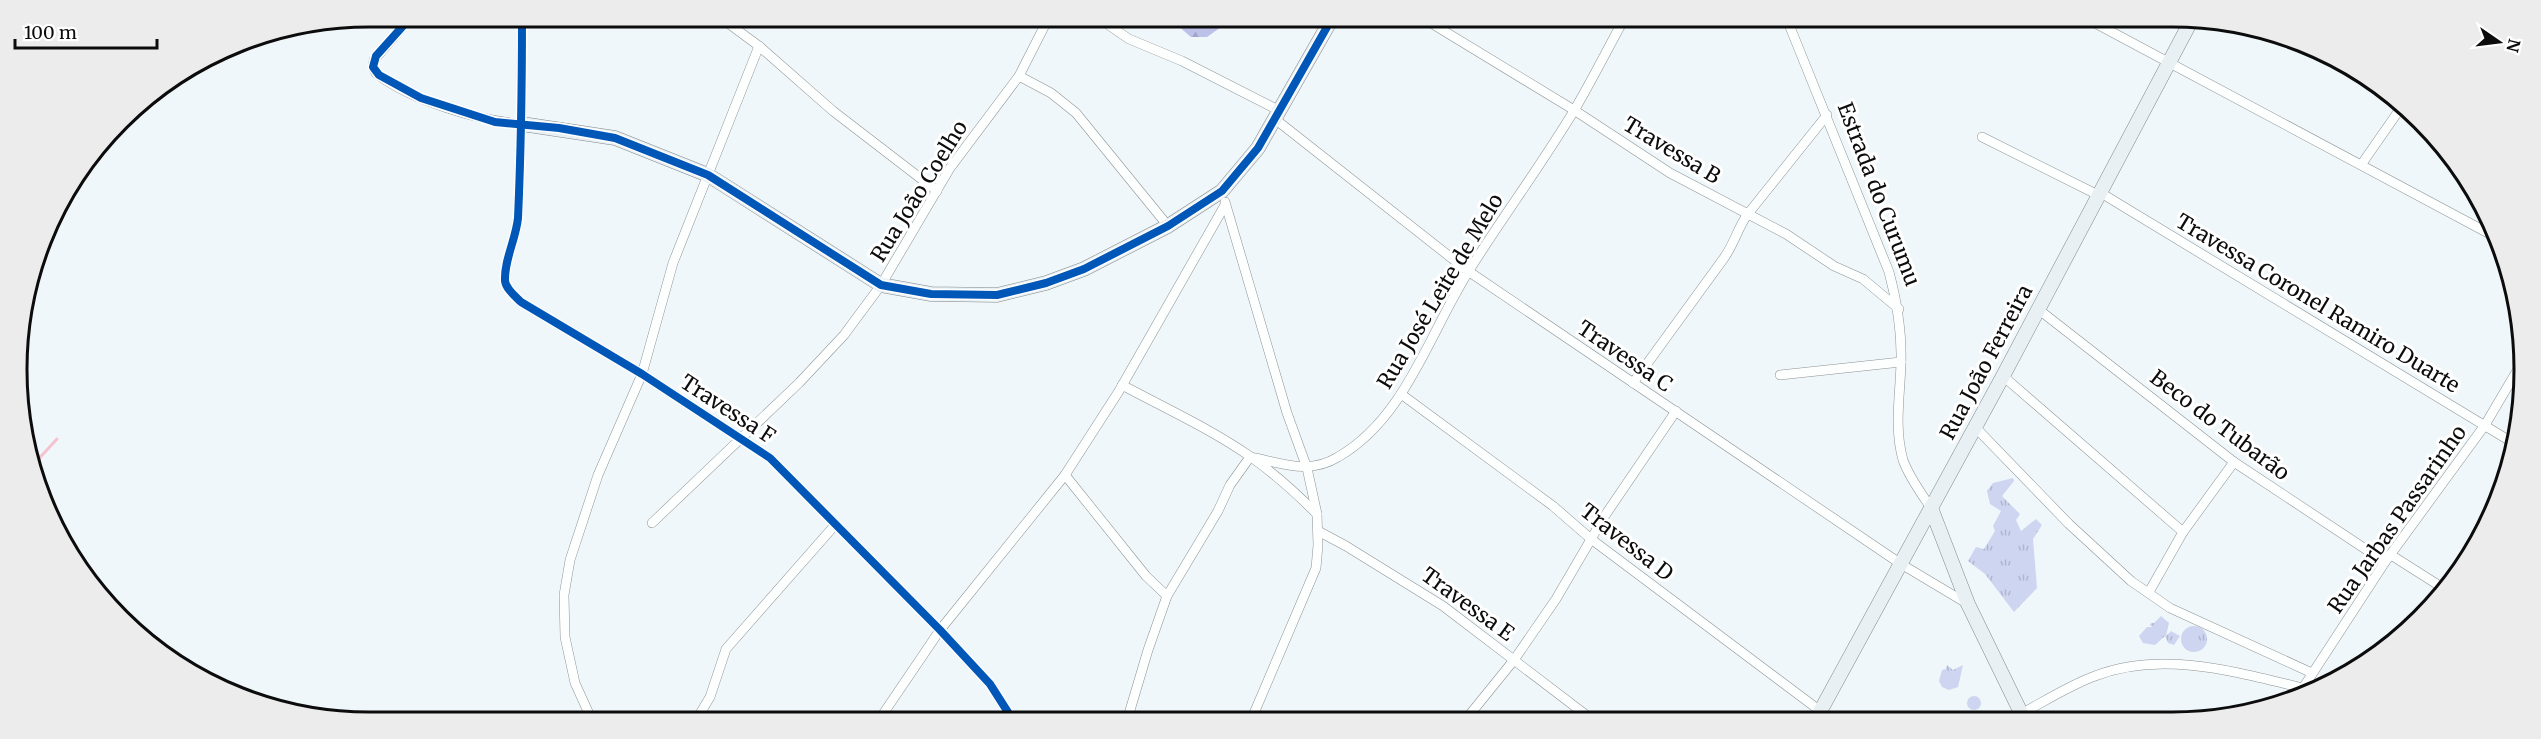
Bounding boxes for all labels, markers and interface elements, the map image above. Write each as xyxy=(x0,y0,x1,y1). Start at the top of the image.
scale bar xyxy=(15,12,158,50)
north arrow xyxy=(2469,12,2529,72)
text: 100 m xyxy=(24,21,77,44)
text: N xyxy=(2502,37,2525,55)
street label: Estrada do Curumu xyxy=(1832,98,1926,290)
street label: Travessa B xyxy=(1618,110,1726,190)
street label: Rua João Coelho xyxy=(865,115,973,267)
street label: Rua José Leite de Melo xyxy=(1371,188,1509,394)
street label: Travessa Coronel Ramiro Duarte xyxy=(2171,207,2465,399)
street label: Rua João Ferreira xyxy=(1934,280,2038,444)
street label: Travessa C xyxy=(1572,314,1678,398)
street label: Beco do Tubarão xyxy=(2145,364,2295,486)
street label: Travessa F xyxy=(675,368,781,450)
street label: Rua Jarbas Passarinho xyxy=(2322,420,2472,618)
street label: Travessa D xyxy=(1575,497,1679,587)
street label: Travessa E xyxy=(1416,561,1520,647)

